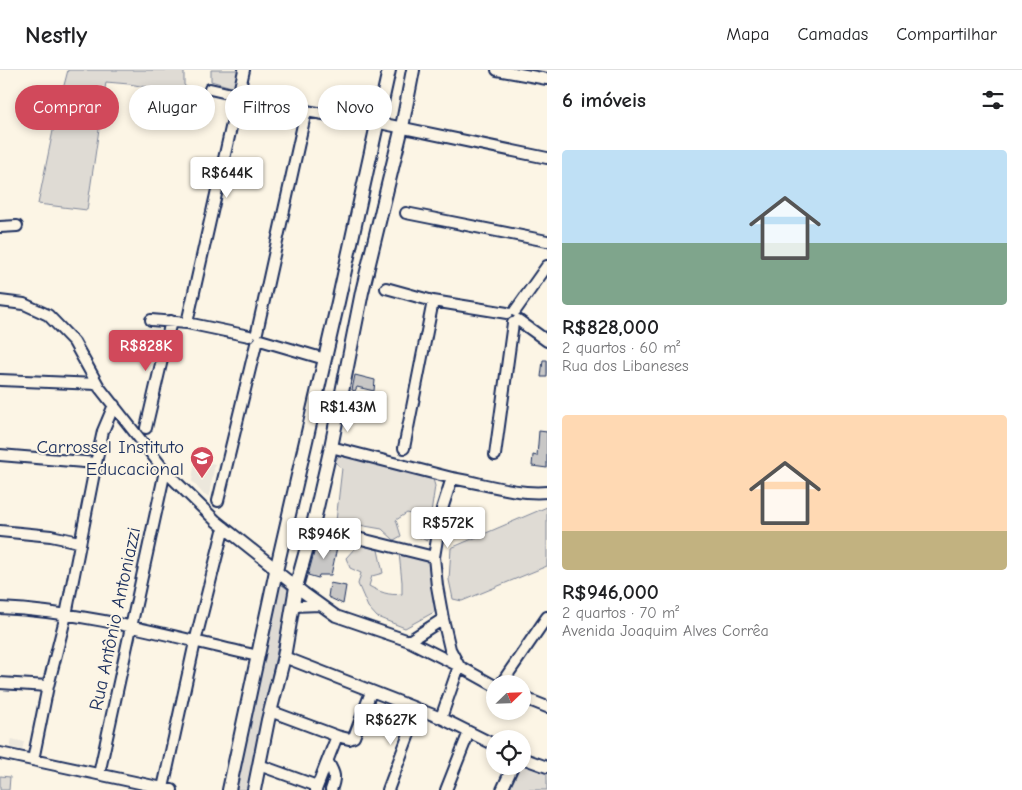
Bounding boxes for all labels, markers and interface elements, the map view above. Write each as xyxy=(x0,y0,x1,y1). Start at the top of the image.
text: Nestly xyxy=(25,21,87,49)
text: Mapa xyxy=(726,24,769,45)
text: Camadas xyxy=(797,24,868,45)
text: Compartilhar xyxy=(896,24,997,45)
chip: Comprar xyxy=(15,85,119,130)
chip: Alugar xyxy=(129,85,215,130)
chip: Filtros xyxy=(225,85,308,130)
chip: Novo xyxy=(318,85,392,130)
icon: filters xyxy=(979,86,1007,114)
text: 6 imóveis xyxy=(562,88,646,112)
pin: R$644K xyxy=(186,156,268,199)
text: R$644K xyxy=(201,164,253,182)
icon: home xyxy=(740,183,830,273)
text: R$828,000 xyxy=(562,315,659,339)
pin: R$828K xyxy=(105,330,187,372)
text: R$828K xyxy=(120,337,172,355)
text: 2 quartos · 60 m² xyxy=(562,339,680,357)
text: Rua dos Libaneses xyxy=(562,357,689,375)
pin: R$1.43M xyxy=(302,390,394,433)
text: R$1.43M xyxy=(320,398,376,416)
place label: Carrossel Instituto Educacional xyxy=(36,436,184,480)
school or university icon: Carrossel Instituto Educacional xyxy=(189,445,215,479)
icon: home xyxy=(740,448,830,538)
pin: R$572K xyxy=(407,506,489,549)
text: R$572K xyxy=(422,514,474,532)
pin: R$946K xyxy=(283,518,365,560)
street label: Rua Antônio Antoniazzi xyxy=(85,525,145,713)
text: R$946K xyxy=(298,525,350,543)
text: R$946,000 xyxy=(562,580,659,604)
text: 2 quartos · 70 m² xyxy=(562,604,679,622)
text: Avenida Joaquim Alves Corrêa xyxy=(562,622,769,640)
north arrow xyxy=(486,675,531,720)
map controls xyxy=(486,675,531,775)
pin: R$627K xyxy=(350,704,432,746)
text: R$627K xyxy=(365,711,417,729)
button: locate xyxy=(486,730,531,775)

